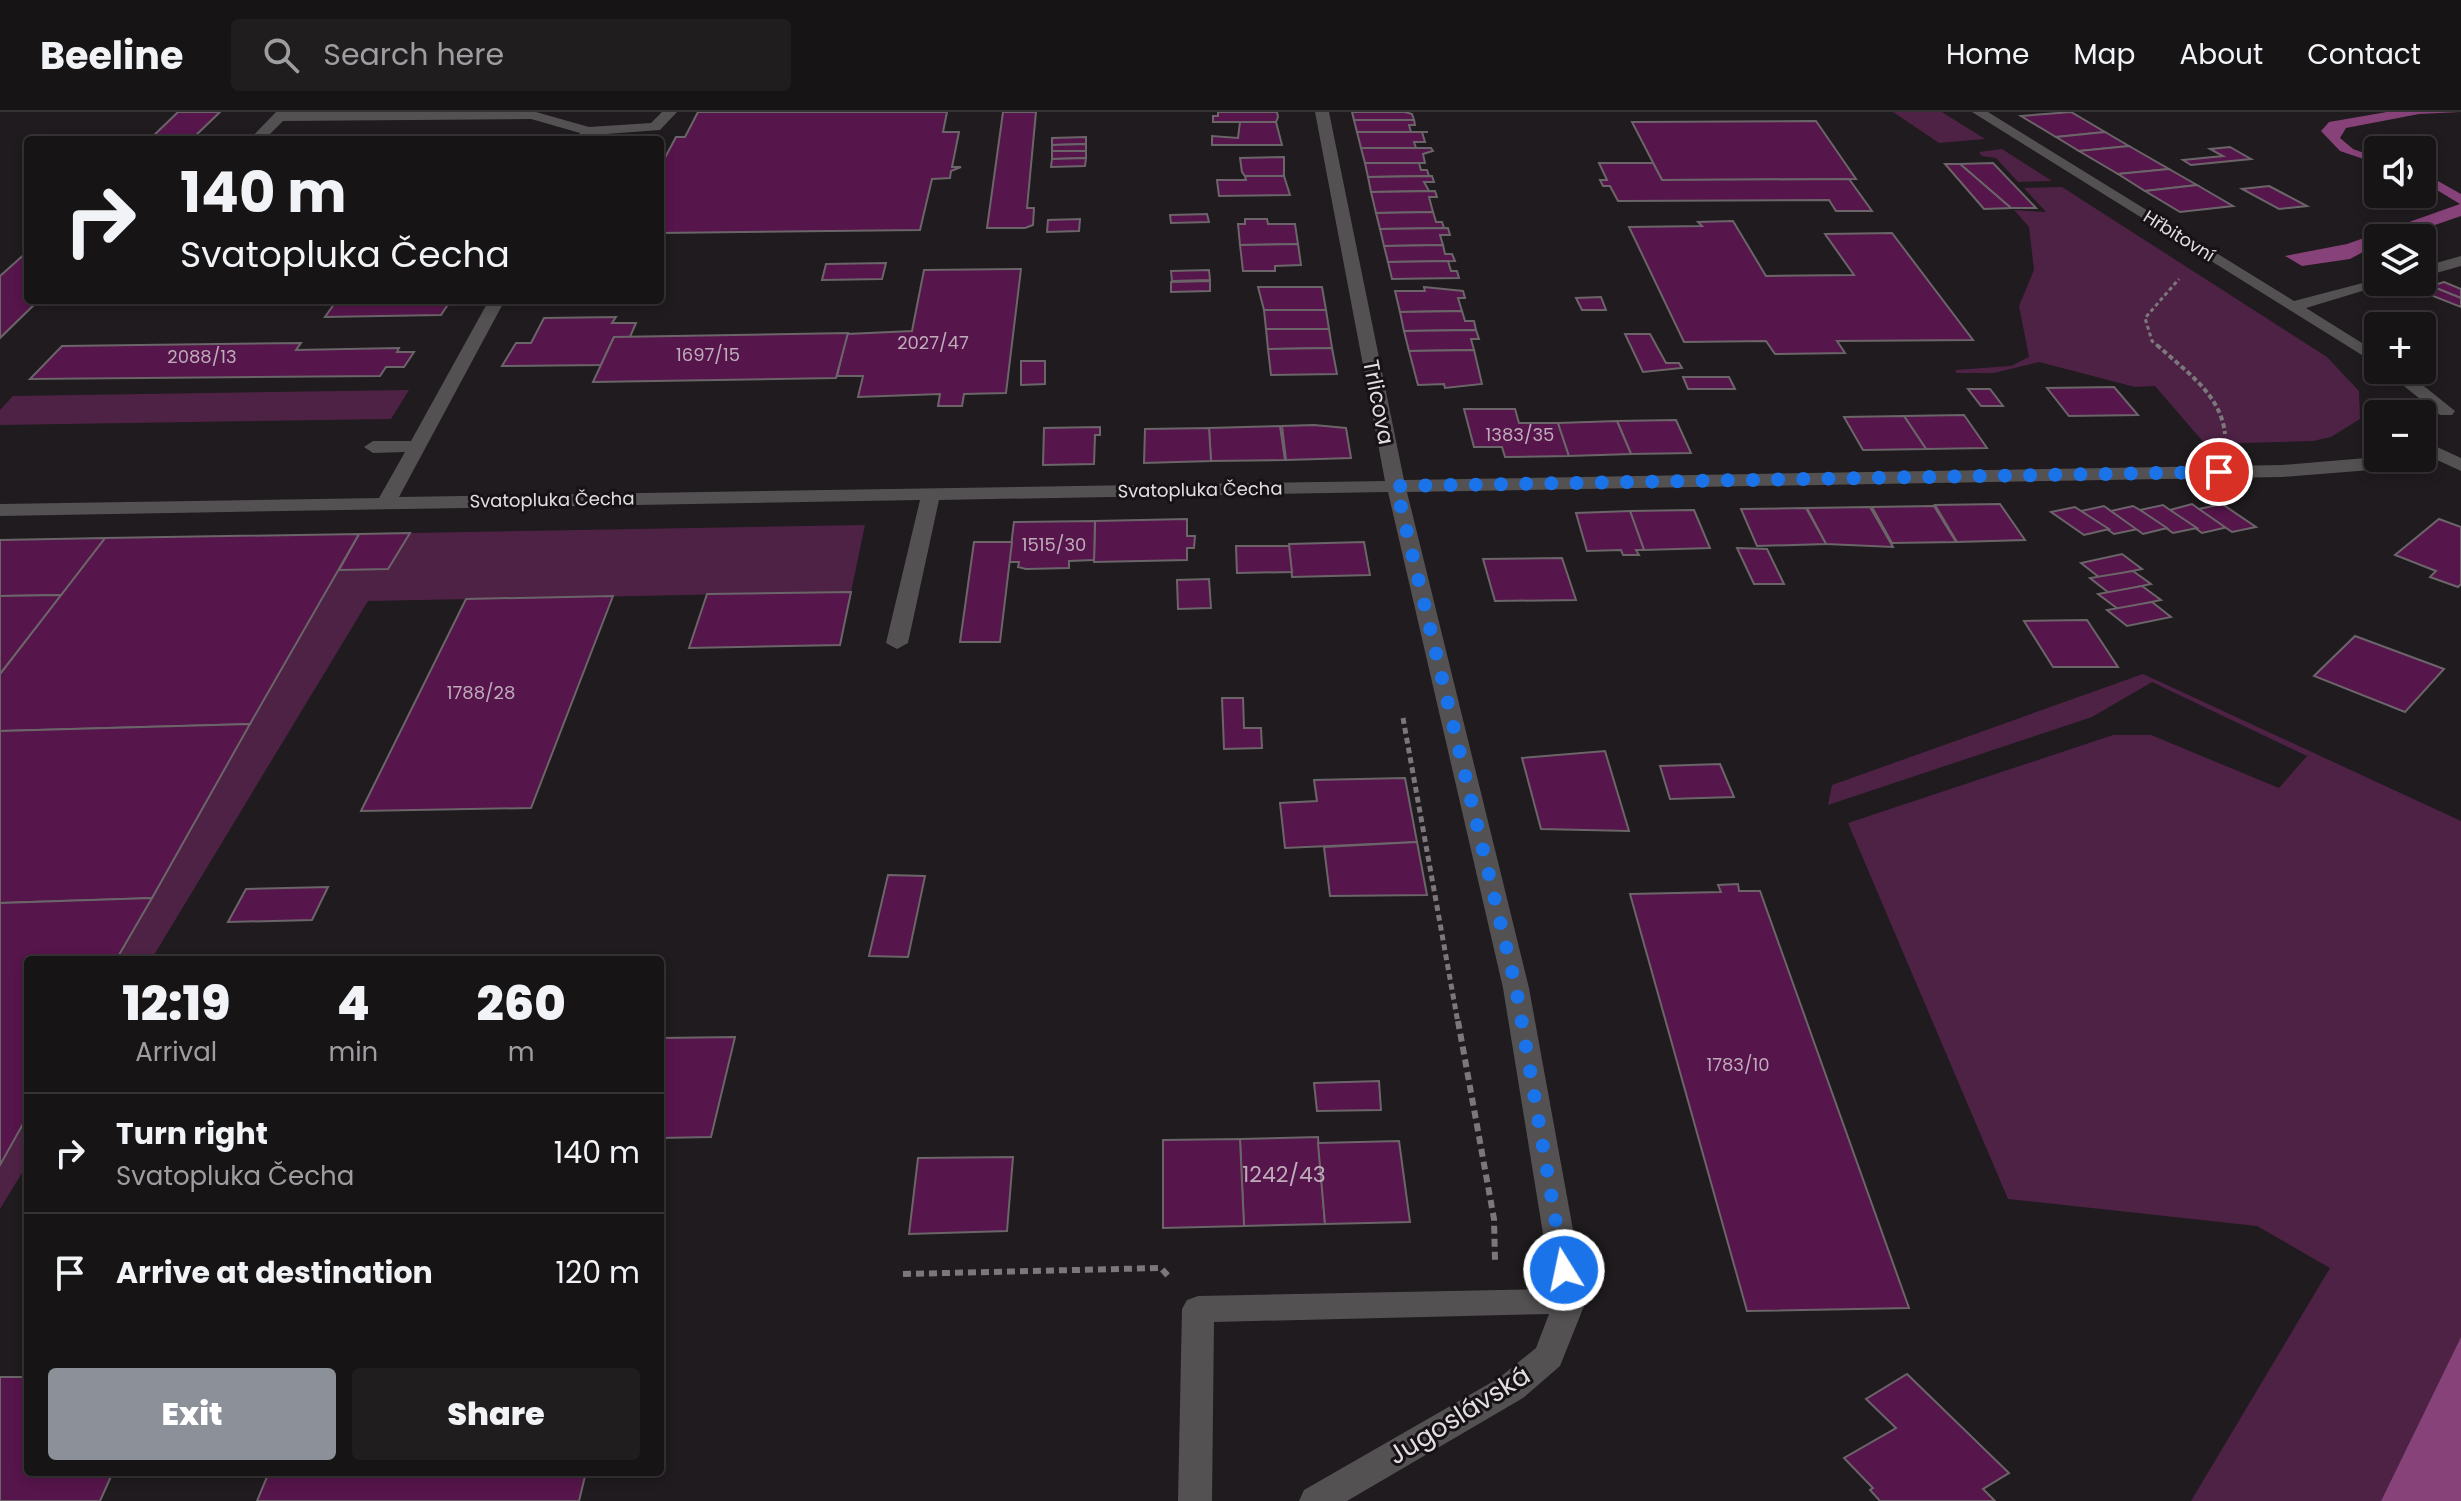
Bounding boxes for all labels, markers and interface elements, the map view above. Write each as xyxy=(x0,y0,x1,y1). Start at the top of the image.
search box xyxy=(231,19,791,91)
text: Beeline xyxy=(40,29,183,82)
icon: search xyxy=(259,33,303,77)
text: Search here xyxy=(323,33,504,76)
text: Home xyxy=(1946,35,2029,74)
text: Map xyxy=(2073,35,2135,74)
text: About xyxy=(2179,35,2263,74)
text: Contact xyxy=(2307,35,2421,74)
map controls xyxy=(2364,136,2436,472)
button: sound xyxy=(2364,136,2436,208)
text: 140 m xyxy=(180,153,347,232)
icon: right xyxy=(48,168,152,272)
street label: Hřbitovní xyxy=(2139,204,2220,267)
button: layers xyxy=(2364,224,2436,296)
text: Svatopluka Čecha xyxy=(180,229,510,280)
button: + xyxy=(2364,312,2436,384)
house number: 2027/47 xyxy=(897,330,969,355)
house number: 1697/15 xyxy=(676,342,740,367)
house number: 2088/13 xyxy=(167,344,237,369)
street label: Trlicova xyxy=(1355,357,1402,447)
button: − xyxy=(2364,400,2436,472)
house number: 1383/35 xyxy=(1486,422,1554,447)
pin xyxy=(2185,438,2253,506)
icon: arrive xyxy=(2197,450,2241,494)
street label: Svatopluka Čecha xyxy=(1117,476,1283,503)
street label: Svatopluka Čecha xyxy=(469,486,635,513)
house number: 1515/30 xyxy=(1022,532,1086,557)
house number: 1788/28 xyxy=(447,680,515,705)
text: 12:19 xyxy=(122,970,230,1037)
text: 4 xyxy=(337,970,370,1037)
text: 260 xyxy=(476,970,566,1037)
text: Arrival xyxy=(135,1034,217,1070)
text: min xyxy=(328,1034,378,1070)
text: m xyxy=(508,1034,535,1070)
house number: 1783/10 xyxy=(1706,1052,1770,1077)
text: Turn right xyxy=(116,1112,268,1155)
icon: right xyxy=(48,1131,92,1175)
text: 140 m xyxy=(554,1131,640,1174)
text: Svatopluka Čecha xyxy=(116,1158,354,1194)
house number: 1242/43 xyxy=(1242,1159,1326,1190)
position arrow xyxy=(1522,1228,1606,1312)
icon: arrive xyxy=(48,1251,92,1295)
text: Arrive at destination xyxy=(116,1251,433,1294)
text: 120 m xyxy=(555,1251,640,1294)
street label: Jugoslávská xyxy=(1381,1357,1537,1473)
button: Exit xyxy=(48,1368,336,1460)
button: Share xyxy=(352,1368,640,1460)

